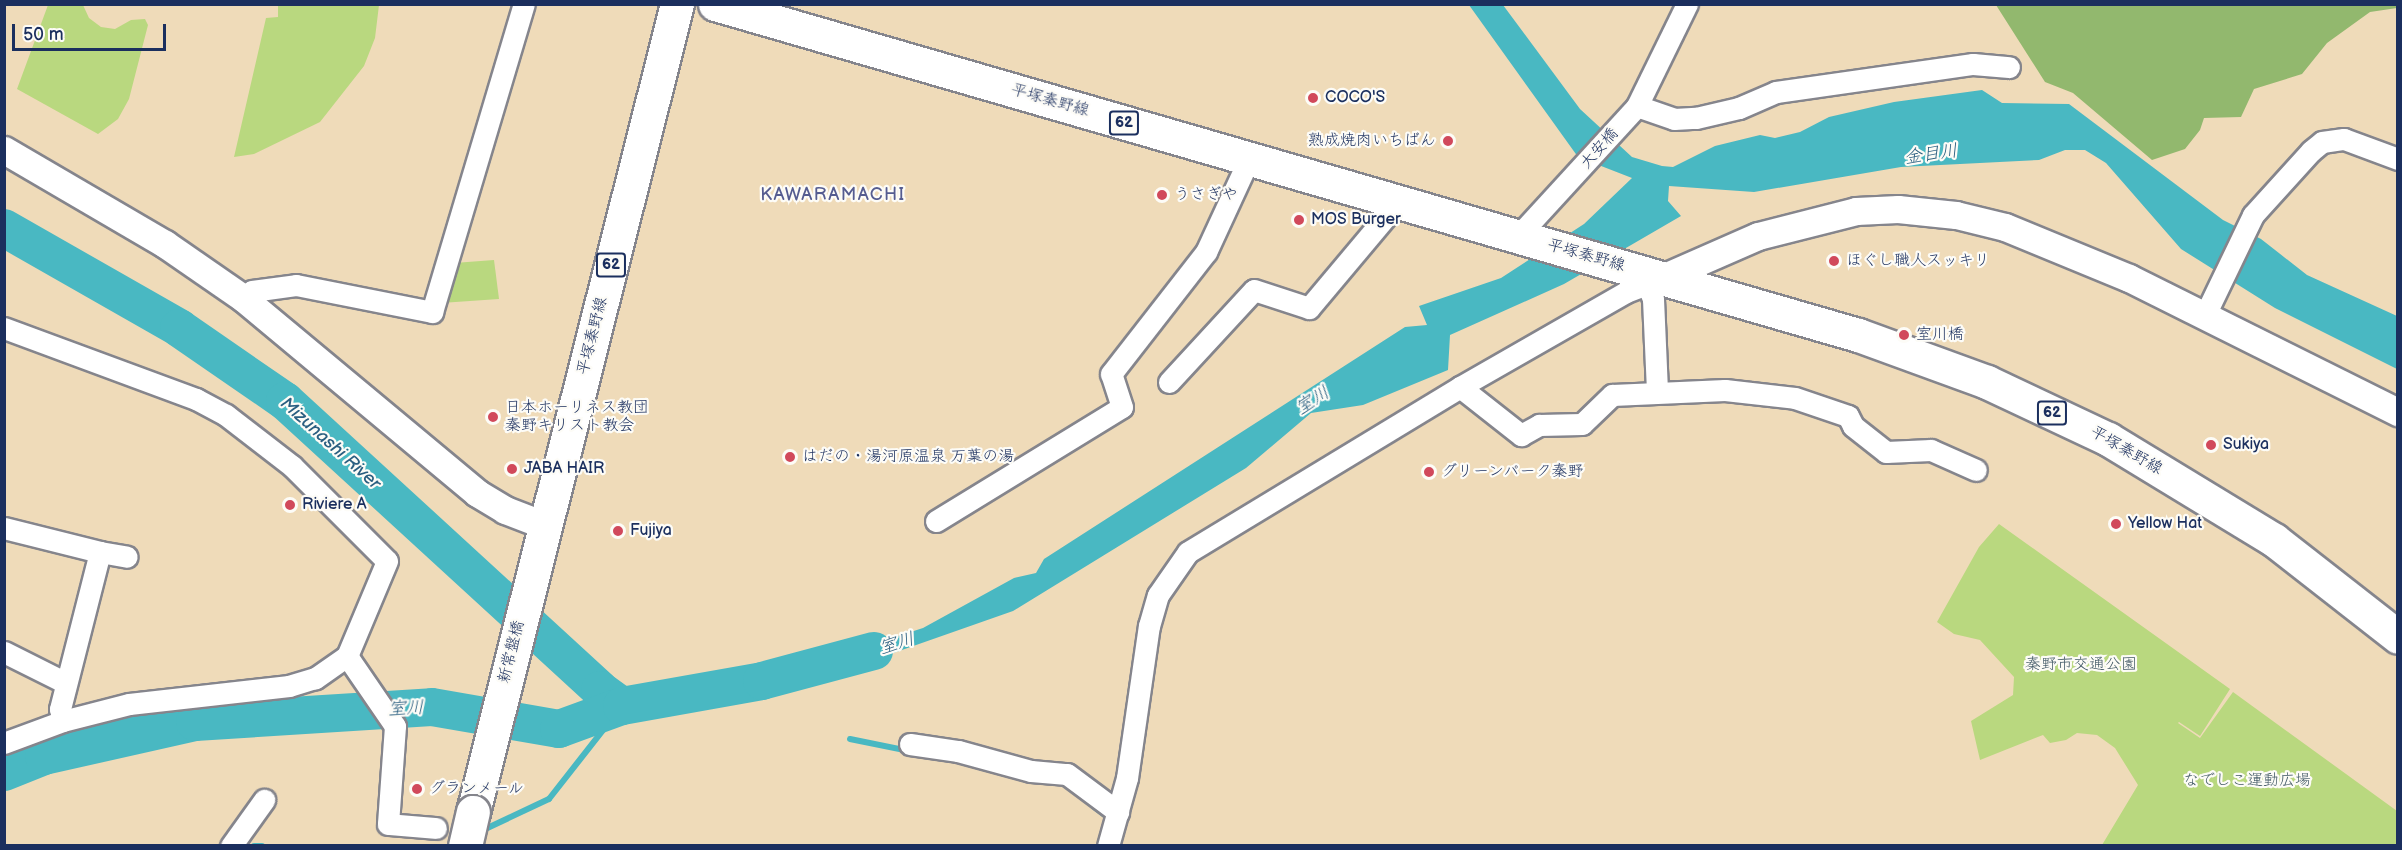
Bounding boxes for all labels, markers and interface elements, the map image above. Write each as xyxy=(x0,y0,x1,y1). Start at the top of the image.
scale bar xyxy=(15,12,170,50)
text: 50 m xyxy=(23,24,64,45)
street label: 平塚秦野線 xyxy=(1009,81,1091,121)
place label: COCO'S xyxy=(1325,88,1385,108)
marker: COCO'S xyxy=(1306,91,1320,105)
road number: 62 xyxy=(1108,111,1140,135)
street label: 大安橋 xyxy=(1577,125,1623,173)
place label: 熟成焼肉いちばん xyxy=(1308,131,1436,151)
marker: 熟成焼肉いちばん xyxy=(1441,134,1455,148)
water label: 金目川 xyxy=(1903,141,1959,169)
district label: KAWARAMACHI xyxy=(760,184,906,206)
place label: うさぎや xyxy=(1174,185,1238,205)
marker: うさぎや xyxy=(1155,188,1169,202)
place label: MOS Burger xyxy=(1311,210,1401,230)
marker: MOS Burger xyxy=(1292,213,1306,227)
street label: 平塚秦野線 xyxy=(1545,236,1627,276)
place label: ほぐし職人スッキリ xyxy=(1846,251,1990,271)
road number: 62 xyxy=(594,253,628,277)
marker: ほぐし職人スッキリ xyxy=(1827,254,1841,268)
street label: 平塚秦野線 xyxy=(574,295,612,377)
place label: 室川橋 xyxy=(1916,325,1964,345)
marker: 室川橋 xyxy=(1897,328,1911,342)
water label: 室川 xyxy=(1292,382,1334,420)
water label: Mizunashi River xyxy=(275,393,385,495)
place label: 日本ホーリネス教団 秦野キリスト教会 xyxy=(505,398,649,436)
road number: 62 xyxy=(2036,401,2068,425)
marker: 日本ホーリネス教団 秦野キリスト教会 xyxy=(486,410,500,424)
street label: 平塚秦野線 xyxy=(2087,423,2165,479)
place label: Sukiya xyxy=(2223,435,2269,455)
marker: Sukiya xyxy=(2204,438,2218,452)
place label: はだの・湯河原温泉 万葉の湯 xyxy=(802,447,1014,467)
marker: はだの・湯河原温泉 万葉の湯 xyxy=(783,450,797,464)
place label: JABA HAIR xyxy=(524,459,604,479)
marker: JABA HAIR xyxy=(505,462,519,476)
place label: グリーンパーク秦野 xyxy=(1441,462,1585,482)
marker: グリーンパーク秦野 xyxy=(1422,465,1436,479)
place label: Riviere A xyxy=(302,495,367,515)
marker: Riviere A xyxy=(283,498,297,512)
place label: Yellow Hat xyxy=(2128,514,2202,534)
marker: Yellow Hat xyxy=(2109,517,2123,531)
place label: Fujiya xyxy=(630,521,672,541)
marker: Fujiya xyxy=(611,524,625,538)
street label: 新常盤橋 xyxy=(495,619,529,685)
water label: 室川 xyxy=(877,628,917,660)
park label: 秦野市交通公園 xyxy=(2025,655,2137,675)
water label: 室川 xyxy=(387,697,425,721)
park label: なでしこ運動広場 xyxy=(2183,771,2311,791)
place label: グランメール xyxy=(429,779,525,799)
marker: グランメール xyxy=(410,782,424,796)

